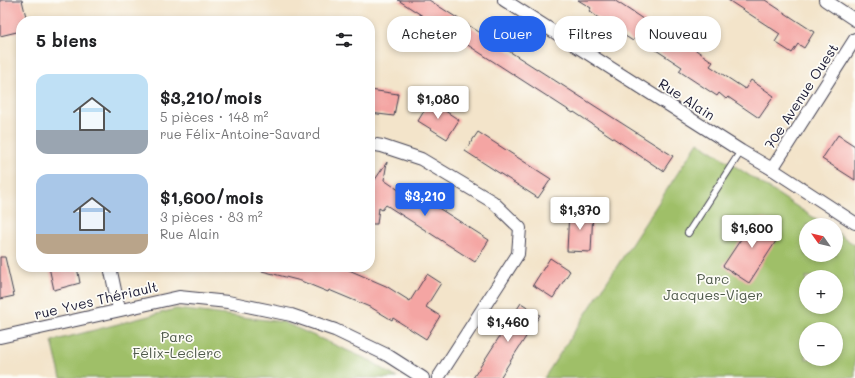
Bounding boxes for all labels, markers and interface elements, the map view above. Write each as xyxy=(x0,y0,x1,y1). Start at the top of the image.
chip: Acheter xyxy=(387,16,471,52)
chip: Louer xyxy=(479,16,546,52)
chip: Filtres xyxy=(554,16,627,52)
chip: Nouveau xyxy=(635,16,721,52)
text: 5 biens xyxy=(36,29,97,51)
icon: filters xyxy=(333,29,355,51)
street label: 70e Avenue Ouest xyxy=(760,39,842,153)
street label: Rue Alain xyxy=(655,74,719,124)
text: $3,210/mois xyxy=(160,86,262,108)
pin: $1,080 xyxy=(405,86,471,120)
icon: home xyxy=(68,90,116,138)
text: $1,080 xyxy=(417,90,459,107)
text: 5 pièces · 148 m² xyxy=(160,108,269,125)
text: rue Félix-Antoine-Savard xyxy=(160,125,320,142)
pin: $3,210 xyxy=(392,183,458,217)
text: $1,600/mois xyxy=(160,186,263,208)
text: $3,210 xyxy=(404,187,446,204)
icon: home xyxy=(68,190,116,238)
pin: $1,370 xyxy=(547,197,613,231)
text: $1,370 xyxy=(559,201,601,218)
text: 3 pièces · 83 m² xyxy=(160,208,263,225)
pin: $1,600 xyxy=(719,215,785,249)
north arrow xyxy=(799,218,843,262)
map controls xyxy=(799,218,843,366)
text: $1,600 xyxy=(731,219,773,236)
text: Rue Alain xyxy=(160,225,219,242)
park label: Parc Jacques-Viger xyxy=(663,269,763,304)
button: + xyxy=(799,270,843,314)
street label: rue Yves Thériault xyxy=(32,277,160,323)
pin: $1,460 xyxy=(475,309,541,343)
text: $1,460 xyxy=(487,313,529,330)
button: − xyxy=(799,322,843,366)
park label: Parc Félix-Leclerc xyxy=(132,327,222,362)

